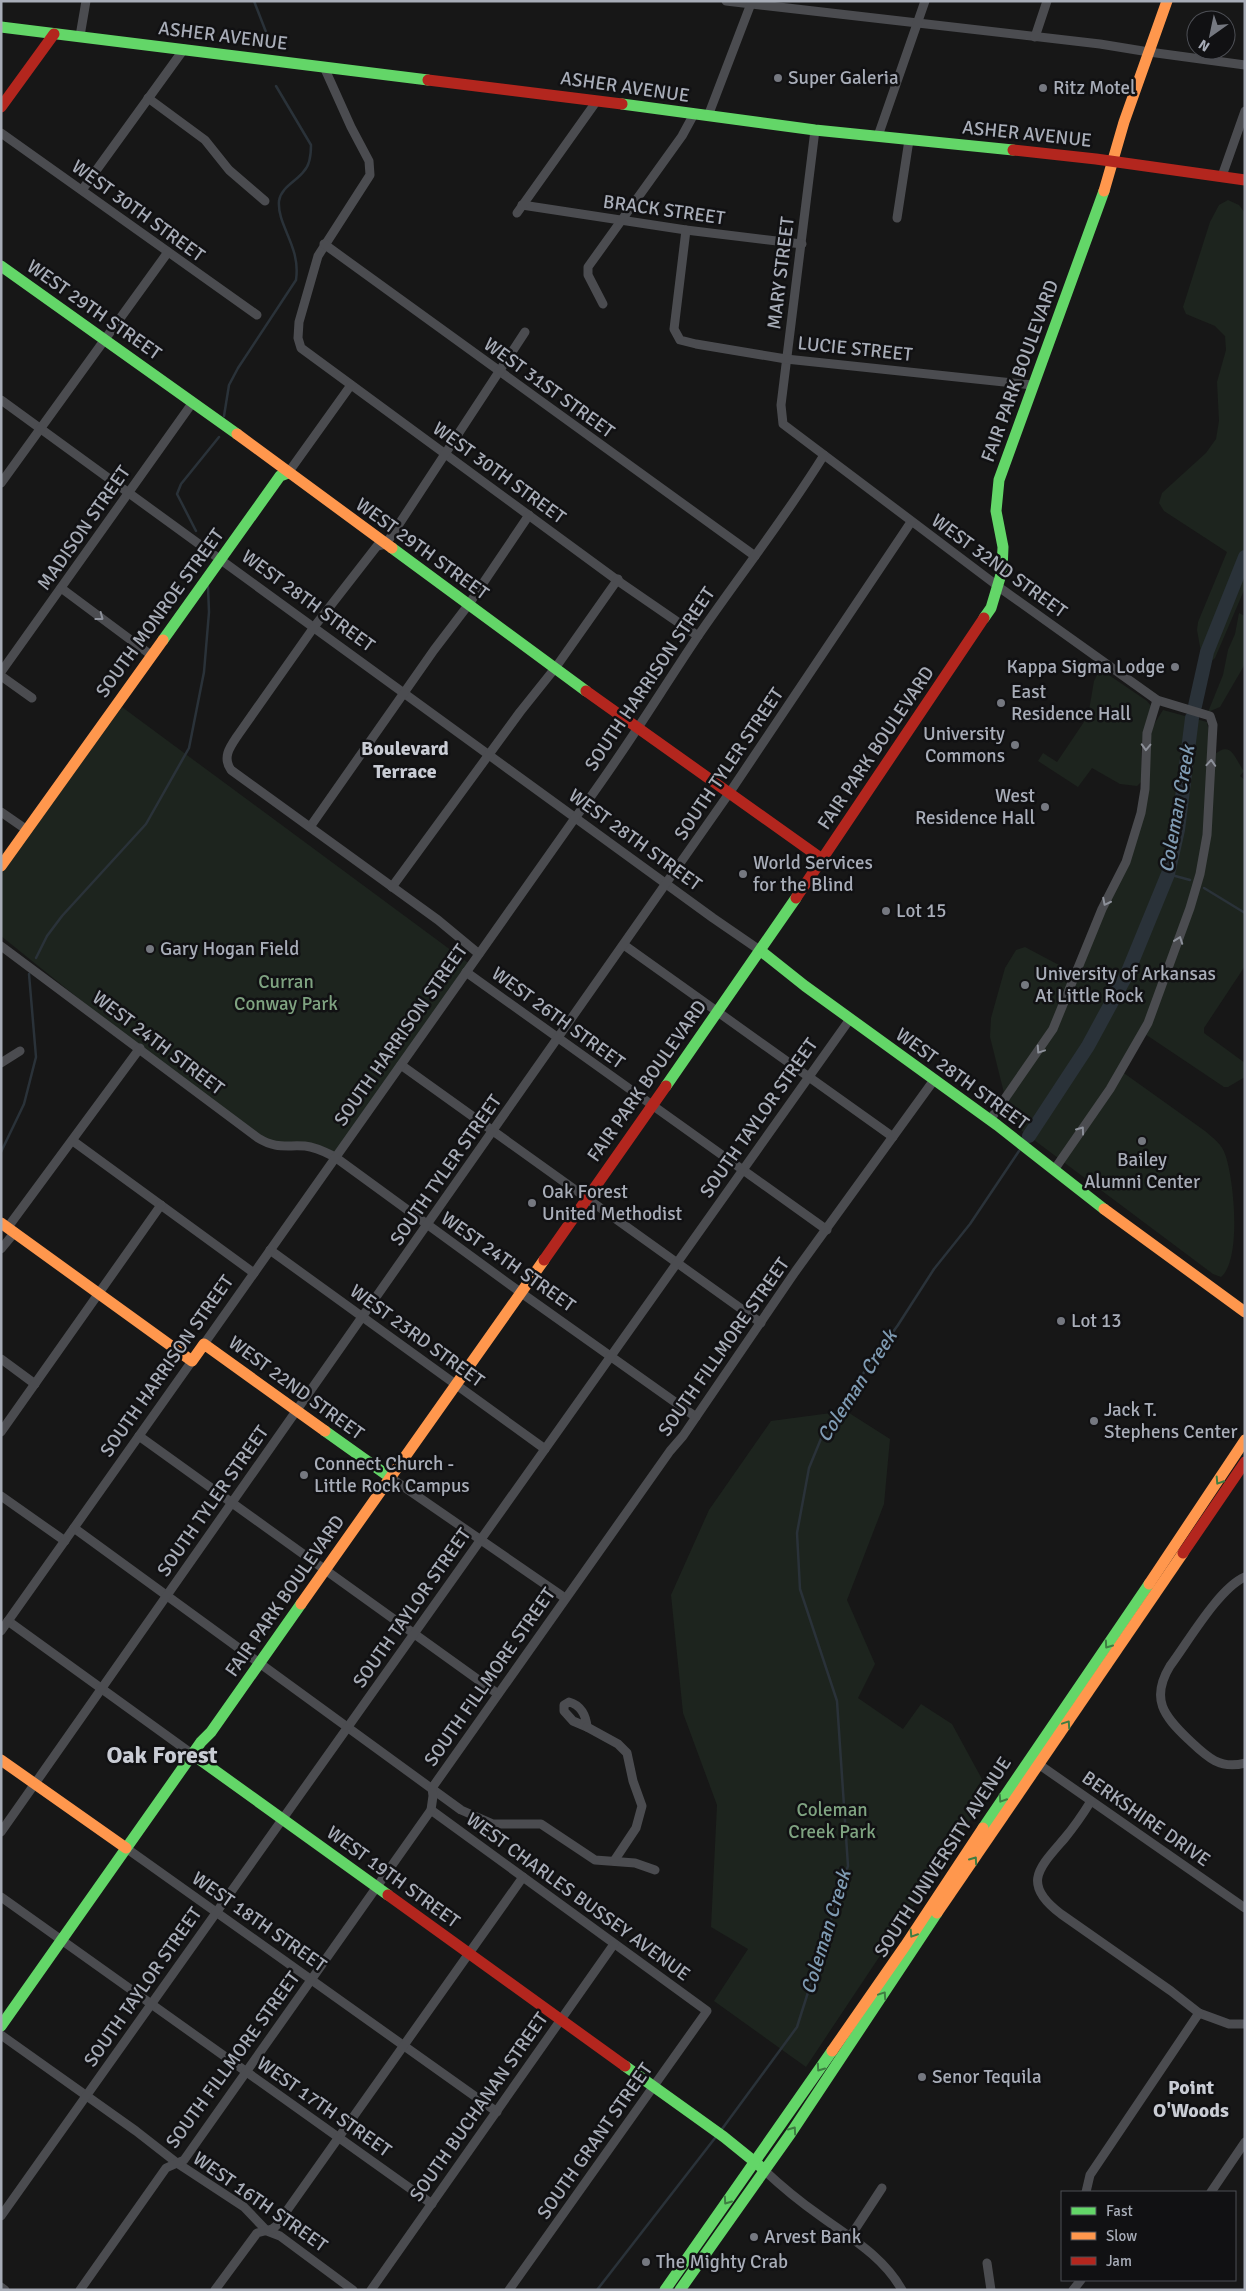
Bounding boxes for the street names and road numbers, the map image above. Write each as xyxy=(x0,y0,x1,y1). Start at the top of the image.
street label: ASHER AVENUE xyxy=(157,16,289,56)
street label: ASHER AVENUE xyxy=(559,66,691,108)
street label: ASHER AVENUE xyxy=(961,115,1093,153)
street label: WEST 30TH STREET xyxy=(67,155,210,268)
street label: BRACK STREET xyxy=(601,190,727,231)
street label: MARY STREET xyxy=(762,215,800,331)
street label: WEST 29TH STREET xyxy=(22,255,167,366)
street label: FAIR PARK BOULEVARD xyxy=(976,277,1064,465)
street label: LUCIE STREET xyxy=(796,331,914,367)
street label: WEST 31ST STREET xyxy=(479,332,620,444)
street label: WEST 30TH STREET xyxy=(428,417,571,530)
street label: MADISON STREET xyxy=(32,461,136,595)
street label: WEST 29TH STREET xyxy=(351,493,494,606)
street label: WEST 32ND STREET xyxy=(926,509,1072,624)
street label: SOUTH MONROE STREET xyxy=(91,523,230,702)
street label: WEST 28TH STREET xyxy=(237,545,380,658)
street label: SOUTH HARRISON STREET xyxy=(579,582,721,776)
street label: FAIR PARK BOULEVARD xyxy=(812,662,940,834)
street label: SOUTH TYLER STREET xyxy=(669,683,789,845)
street label: WEST 28TH STREET xyxy=(564,784,707,897)
street label: SOUTH HARRISON STREET xyxy=(329,939,473,1131)
street label: WEST 26TH STREET xyxy=(487,962,630,1075)
street label: WEST 24TH STREET xyxy=(87,986,229,1101)
street label: FAIR PARK BOULEVARD xyxy=(582,995,712,1167)
street label: WEST 28TH STREET xyxy=(891,1023,1034,1136)
street label: SOUTH TAYLOR STREET xyxy=(695,1033,824,1203)
street label: SOUTH TYLER STREET xyxy=(385,1089,507,1250)
street label: WEST 24TH STREET xyxy=(436,1207,581,1318)
street label: SOUTH FILLMORE STREET xyxy=(653,1252,795,1441)
street label: SOUTH HARRISON STREET xyxy=(95,1270,239,1462)
street label: WEST 23RD STREET xyxy=(345,1279,490,1393)
street label: WEST 22ND STREET xyxy=(223,1331,369,1446)
street label: SOUTH TYLER STREET xyxy=(152,1420,274,1581)
street label: FAIR PARK BOULEVARD xyxy=(220,1510,350,1682)
street label: SOUTH TAYLOR STREET xyxy=(348,1523,477,1693)
street label: SOUTH FILLMORE STREET xyxy=(419,1582,561,1771)
street label: SOUTH UNIVERSITY AVENUE xyxy=(869,1752,1017,1962)
street label: BERKSHIRE DRIVE xyxy=(1077,1766,1215,1872)
street label: WEST CHARLES BUSSEY AVENUE xyxy=(461,1807,695,1987)
street label: WEST 19TH STREET xyxy=(322,1821,465,1934)
street label: WEST 18TH STREET xyxy=(187,1867,332,1978)
street label: SOUTH TAYLOR STREET xyxy=(79,1902,208,2072)
street label: SOUTH FILLMORE STREET xyxy=(161,1966,306,2153)
street label: SOUTH BUCHANAN STREET xyxy=(405,2007,554,2206)
street label: WEST 17TH STREET xyxy=(252,2052,397,2163)
street label: SOUTH GRANT STREET xyxy=(532,2058,658,2224)
street label: WEST 16TH STREET xyxy=(188,2147,333,2258)

